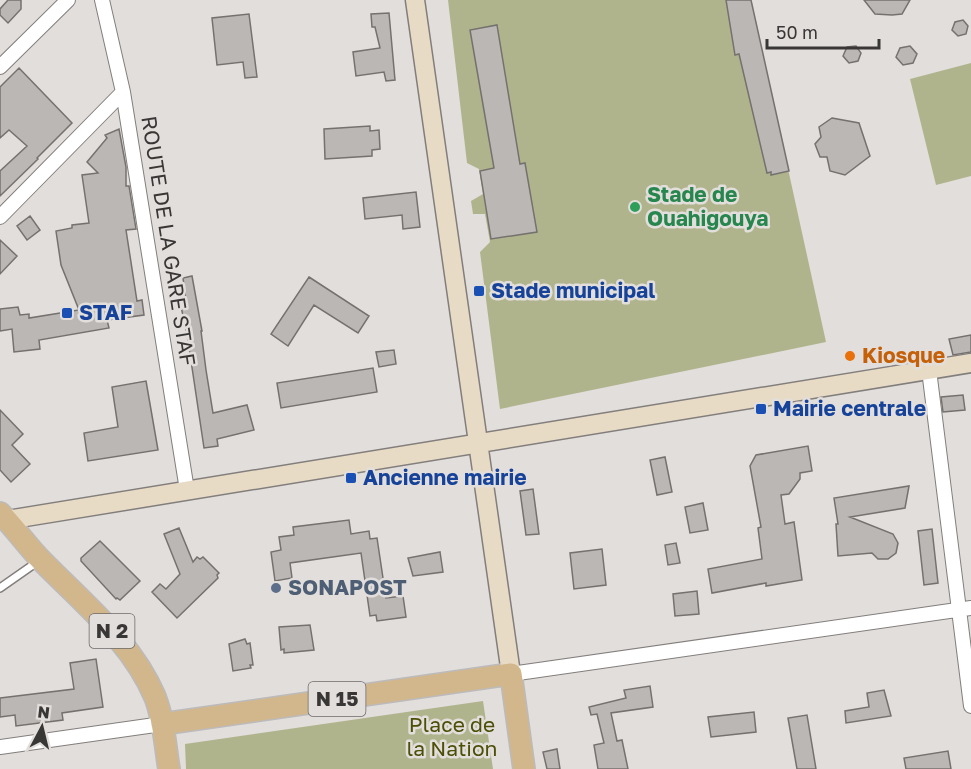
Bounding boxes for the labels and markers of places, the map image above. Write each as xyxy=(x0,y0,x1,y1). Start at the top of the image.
place label: Stade de Ouahigouya xyxy=(647,181,768,231)
marker: Stade de Ouahigouya xyxy=(628,200,642,214)
place label: Stade municipal xyxy=(491,277,655,303)
marker: Stade municipal xyxy=(472,284,486,298)
place label: STAF xyxy=(79,299,132,325)
marker: STAF xyxy=(60,306,74,320)
place label: Kiosque xyxy=(862,342,945,368)
marker: Kiosque xyxy=(843,349,857,363)
place label: Mairie centrale xyxy=(773,395,926,421)
marker: Mairie centrale xyxy=(754,402,768,416)
place label: Ancienne mairie xyxy=(363,464,527,490)
marker: Ancienne mairie xyxy=(344,471,358,485)
place label: SONAPOST xyxy=(288,574,407,600)
marker: SONAPOST xyxy=(269,581,283,595)

